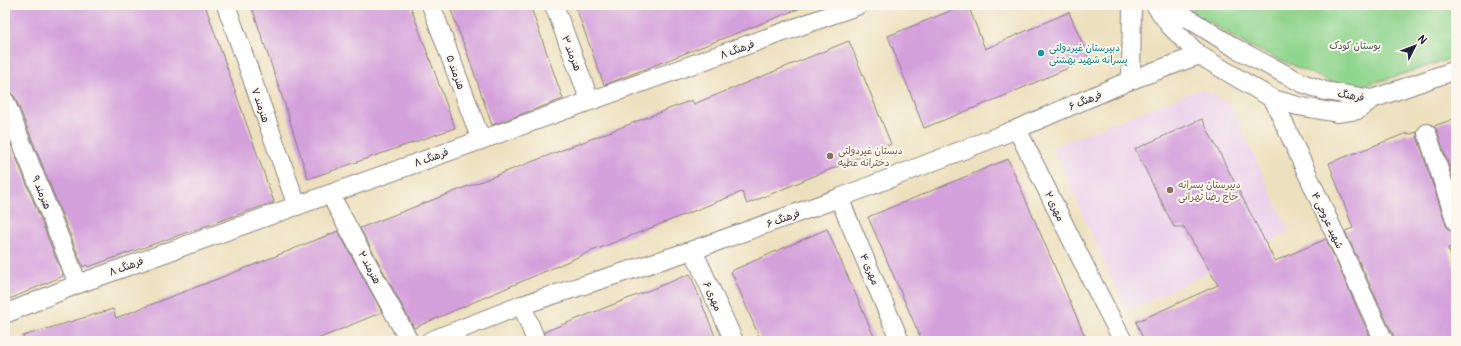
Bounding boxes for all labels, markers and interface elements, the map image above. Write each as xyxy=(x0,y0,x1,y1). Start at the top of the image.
north arrow xyxy=(1395,26,1435,66)
text: N xyxy=(1415,33,1430,47)
street label: هنرمند ۳ xyxy=(559,34,583,73)
street label: فرهنگ ۸ xyxy=(719,38,756,62)
park label: بوستان کودک xyxy=(1329,40,1381,52)
place label: دبیرستان غیردولتی پسرانه شهید بهشتی xyxy=(1049,42,1128,67)
marker: دبیرستان غیردولتی پسرانه شهید بهشتی xyxy=(1036,48,1046,58)
street label: هنرمند ۵ xyxy=(443,54,467,91)
street label: هنرمند ۷ xyxy=(249,86,272,124)
street label: فرهنگ xyxy=(1337,88,1365,104)
street label: فرهنگ ۶ xyxy=(1067,89,1104,113)
place label: دبستان غیردولتی دخترانه عطیه xyxy=(838,145,903,169)
street label: فرهنگ ۸ xyxy=(413,146,450,170)
marker: دبستان غیردولتی دخترانه عطیه xyxy=(825,151,835,161)
street label: هنرمند ۹ xyxy=(29,174,53,211)
place label: دبیرستان پسرانه حاج رضا تهرانی xyxy=(1178,179,1241,204)
marker: دبیرستان پسرانه حاج رضا تهرانی xyxy=(1165,185,1175,195)
street label: مهری ۲ xyxy=(1042,190,1067,223)
street label: شهید عروجی ۴ xyxy=(1308,190,1345,251)
street label: فرهنگ ۶ xyxy=(765,207,802,231)
street label: هنرمند ۲ xyxy=(355,249,383,286)
street label: مهری ۴ xyxy=(857,252,881,287)
street label: فرهنگ ۸ xyxy=(108,255,145,279)
street label: مهری ۶ xyxy=(700,280,724,313)

